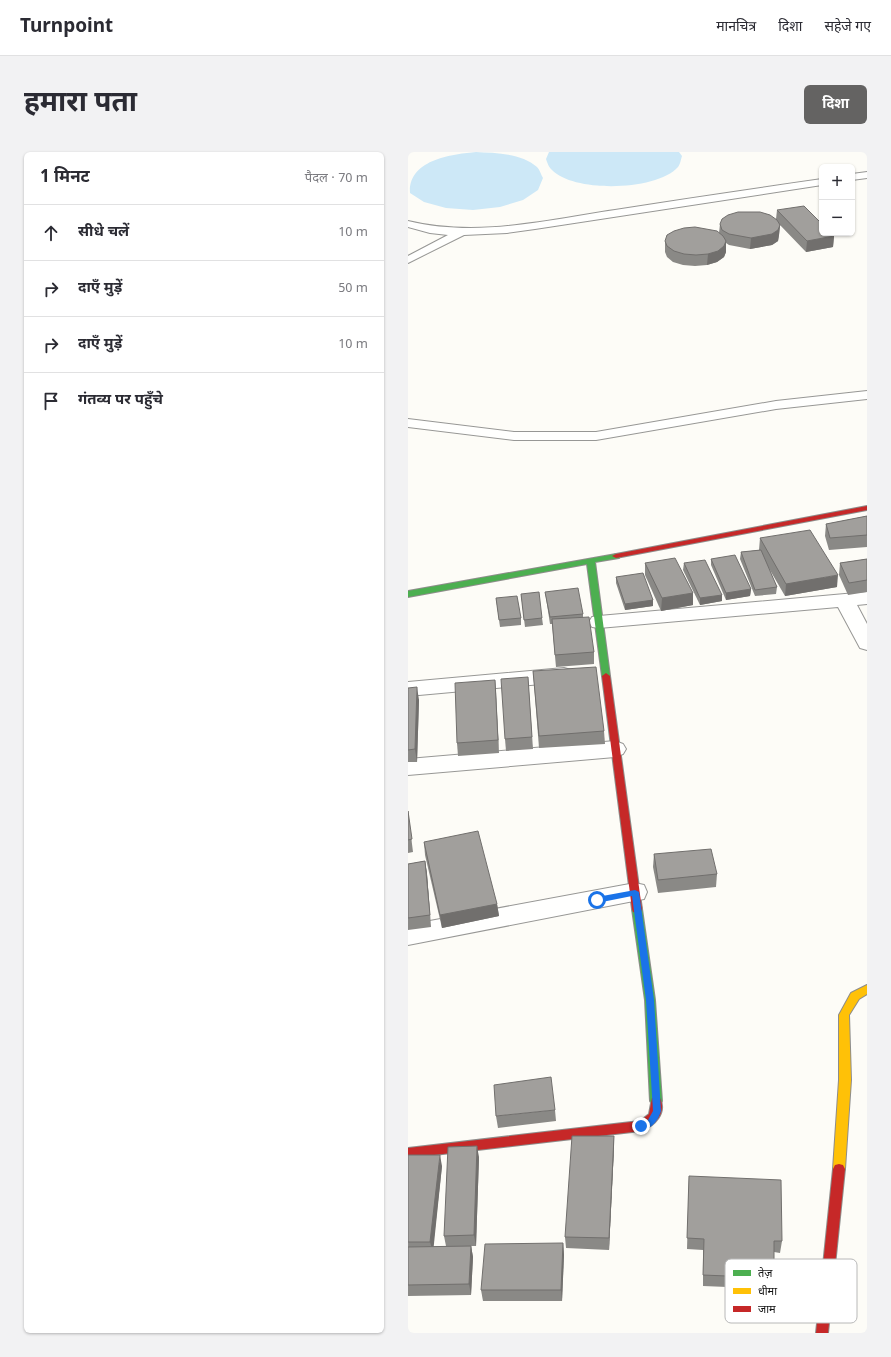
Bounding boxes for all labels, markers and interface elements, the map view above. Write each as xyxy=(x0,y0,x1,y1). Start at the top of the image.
text: Turnpoint xyxy=(20,15,113,40)
text: मानचित्र xyxy=(716,18,756,37)
text: दिशा xyxy=(778,18,802,37)
text: सहेजे गए xyxy=(824,18,871,37)
button: दिशा xyxy=(804,85,867,124)
text: हमारा पता xyxy=(24,86,137,122)
map controls xyxy=(819,164,855,236)
button: + xyxy=(819,164,855,200)
text: 1 मिनट xyxy=(40,167,90,189)
text: पैदल · 70 m xyxy=(305,170,368,187)
button: − xyxy=(819,200,855,236)
icon: ahead xyxy=(40,222,62,244)
text: सीधे चलें xyxy=(78,223,129,242)
text: 10 m xyxy=(338,224,368,241)
icon: right xyxy=(40,278,62,300)
text: दाएँ मुड़ें xyxy=(78,279,122,298)
text: 50 m xyxy=(338,280,368,297)
icon: right xyxy=(40,334,62,356)
text: दाएँ मुड़ें xyxy=(78,335,122,354)
text: 10 m xyxy=(338,336,368,353)
icon: arrive xyxy=(40,390,62,412)
text: गंतव्य पर पहुँचे xyxy=(78,391,163,410)
route start xyxy=(588,891,606,909)
route end xyxy=(632,1117,650,1135)
legend xyxy=(725,1259,857,1323)
text: तेज़ xyxy=(758,1267,773,1281)
text: धीमा xyxy=(758,1285,777,1299)
text: जाम xyxy=(758,1303,776,1317)

